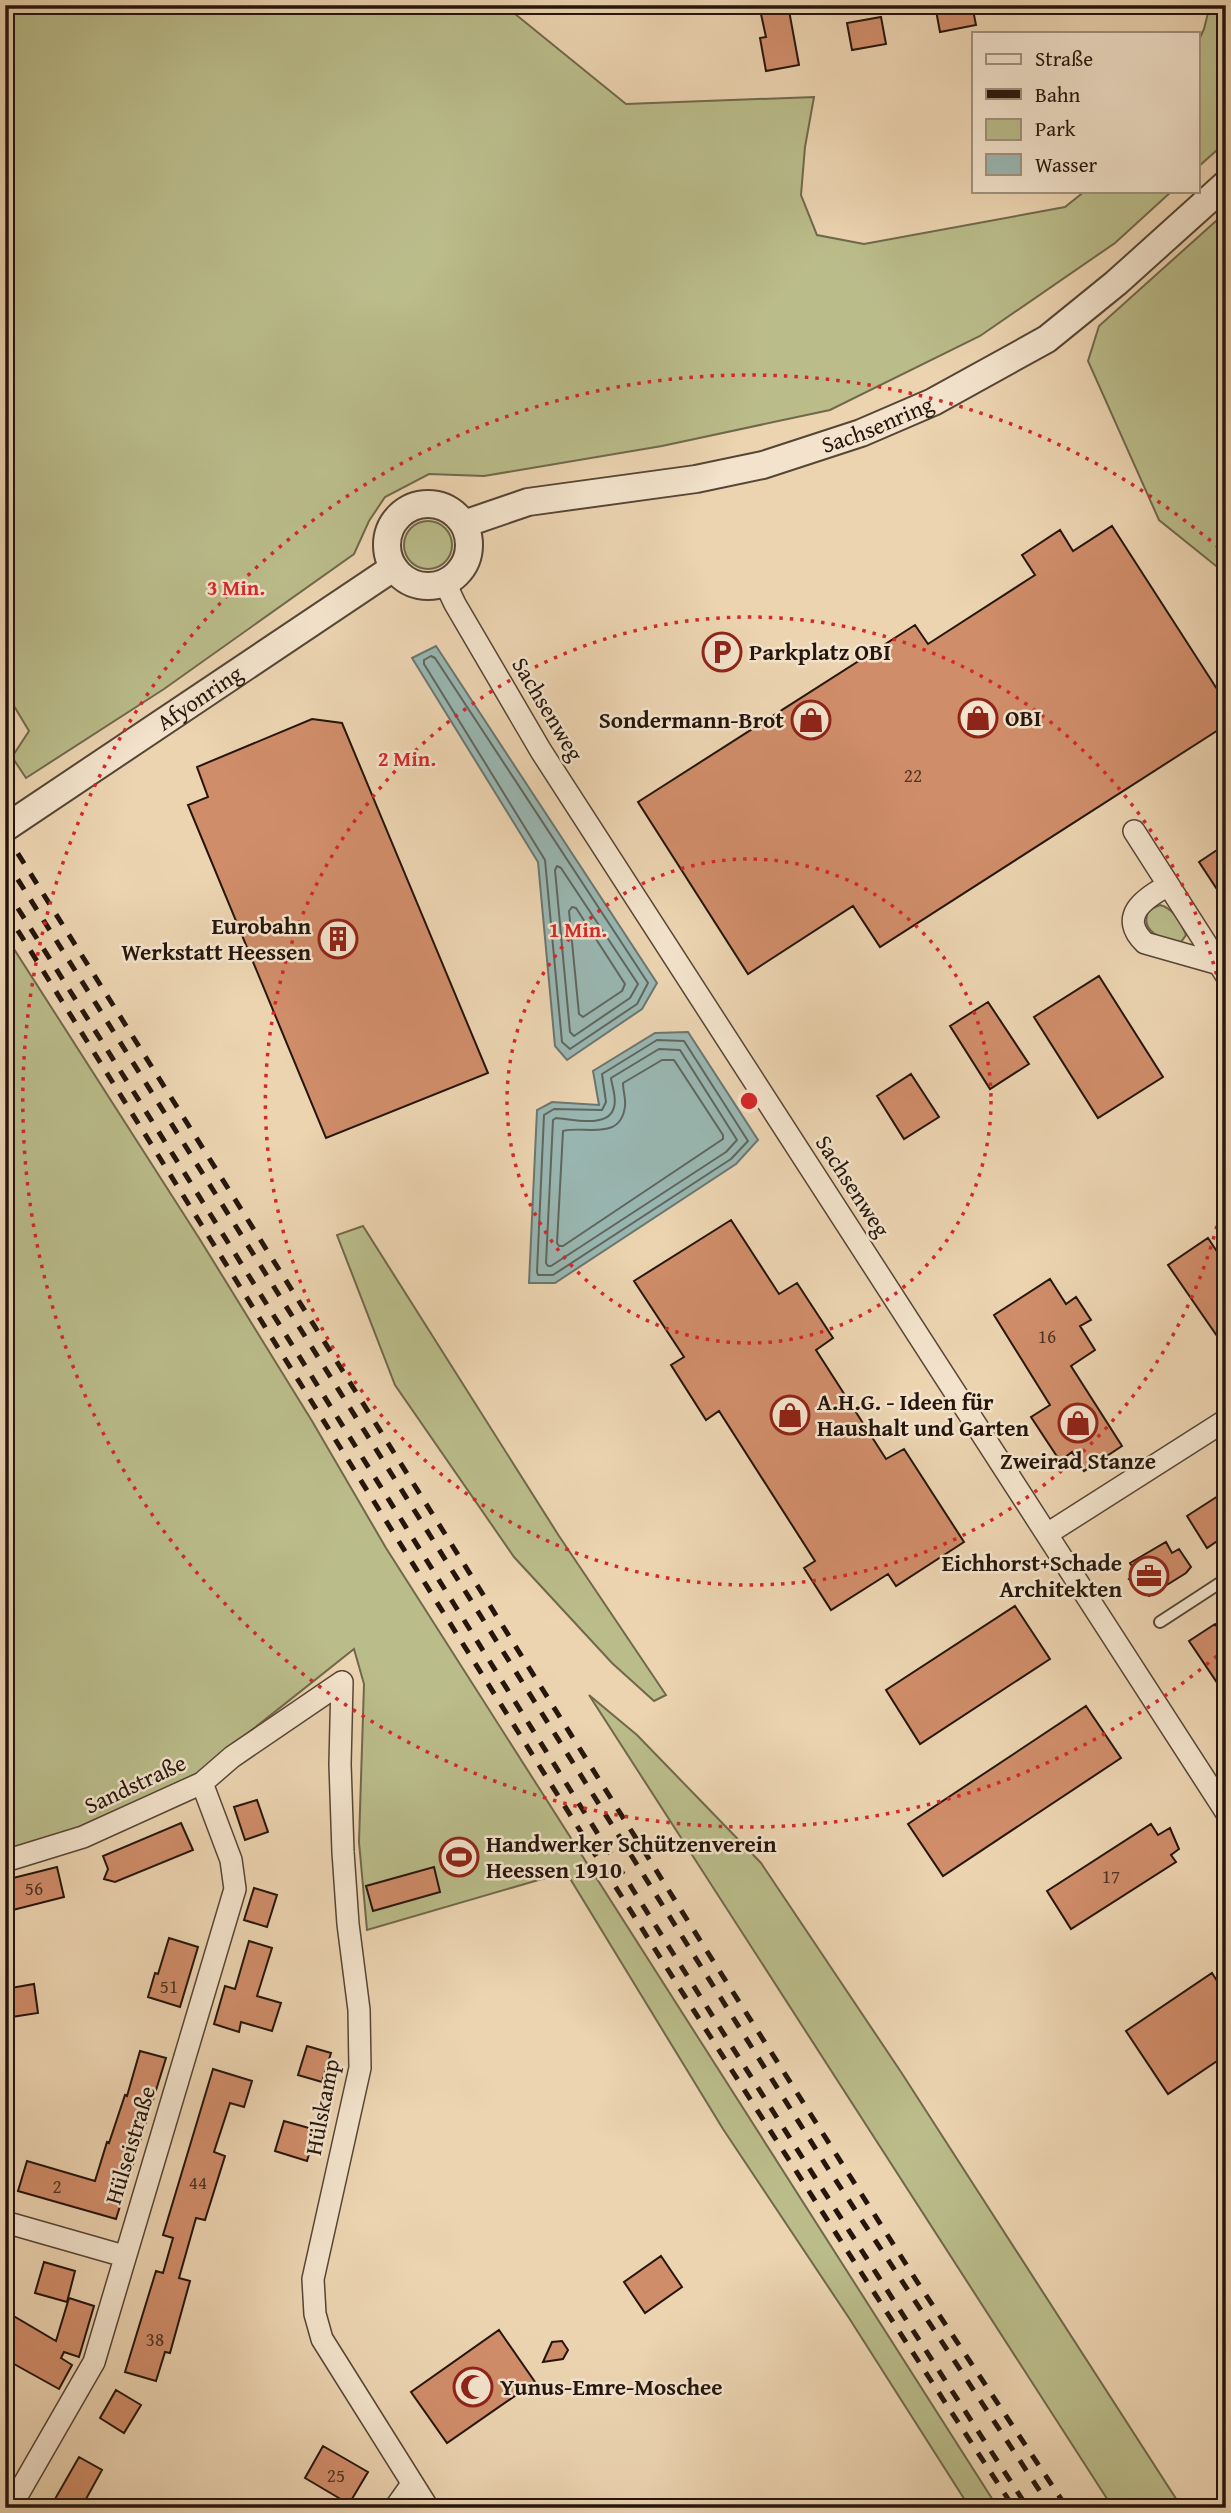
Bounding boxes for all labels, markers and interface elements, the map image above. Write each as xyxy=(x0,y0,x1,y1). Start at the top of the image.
legend xyxy=(972,32,1200,192)
text: Straße xyxy=(1035,43,1093,74)
text: Bahn xyxy=(1035,79,1081,110)
text: Park xyxy=(1035,113,1076,144)
text: Wasser xyxy=(1035,149,1097,180)
street label: Sachsenring xyxy=(817,387,939,461)
text: 3 Min. xyxy=(207,572,265,603)
parking icon: Parkplatz OBI xyxy=(701,631,743,673)
place label: Parkplatz OBI xyxy=(749,635,891,668)
street label: Sachsenweg xyxy=(504,651,593,767)
street label: Afyonring xyxy=(149,656,249,738)
shop icon: OBI xyxy=(957,697,999,739)
shop icon: Sondermann-Brot xyxy=(790,699,832,741)
place label: OBI xyxy=(1005,701,1041,734)
place label: Sondermann-Brot xyxy=(599,703,784,736)
text: 2 Min. xyxy=(378,743,436,774)
house number: 22 xyxy=(904,761,922,789)
place label: Eurobahn Werkstatt Heessen xyxy=(121,909,311,968)
text: 1 Min. xyxy=(549,914,607,945)
building icon: Eurobahn Werkstatt Heessen xyxy=(317,918,359,960)
centre of rings xyxy=(737,1089,761,1113)
street label: Sachsenweg xyxy=(808,1128,899,1244)
house number: 16 xyxy=(1038,1322,1056,1350)
place label: A.H.G. - Ideen für Haushalt und Garten xyxy=(817,1385,1029,1444)
shop icon: A.H.G. - Ideen für Haushalt und Garten xyxy=(769,1394,811,1436)
shop icon: Zweirad Stanze xyxy=(1057,1402,1099,1444)
place label: Zweirad Stanze xyxy=(1000,1444,1156,1477)
place label: Eichhorst+Schade Architekten xyxy=(942,1546,1122,1605)
office icon: Eichhorst+Schade Architekten xyxy=(1128,1555,1170,1597)
street label: Sandstraße xyxy=(78,1746,191,1822)
place label: Handwerker Schützenverein Heessen 1910 xyxy=(486,1827,777,1886)
sports icon: Handwerker Schützenverein Heessen 1910 xyxy=(438,1836,480,1878)
house number: 17 xyxy=(1102,1862,1120,1890)
house number: 56 xyxy=(25,1874,43,1902)
house number: 51 xyxy=(160,1972,178,2000)
street label: Hülskamp xyxy=(296,2056,347,2158)
street label: Hülseistraße xyxy=(96,2082,163,2208)
house number: 44 xyxy=(189,2168,207,2196)
house number: 2 xyxy=(52,2172,62,2200)
house number: 38 xyxy=(146,2325,164,2353)
mosque icon: Yunus-Emre-Moschee xyxy=(452,2366,494,2408)
place label: Yunus-Emre-Moschee xyxy=(500,2370,723,2403)
house number: 25 xyxy=(327,2461,345,2489)

